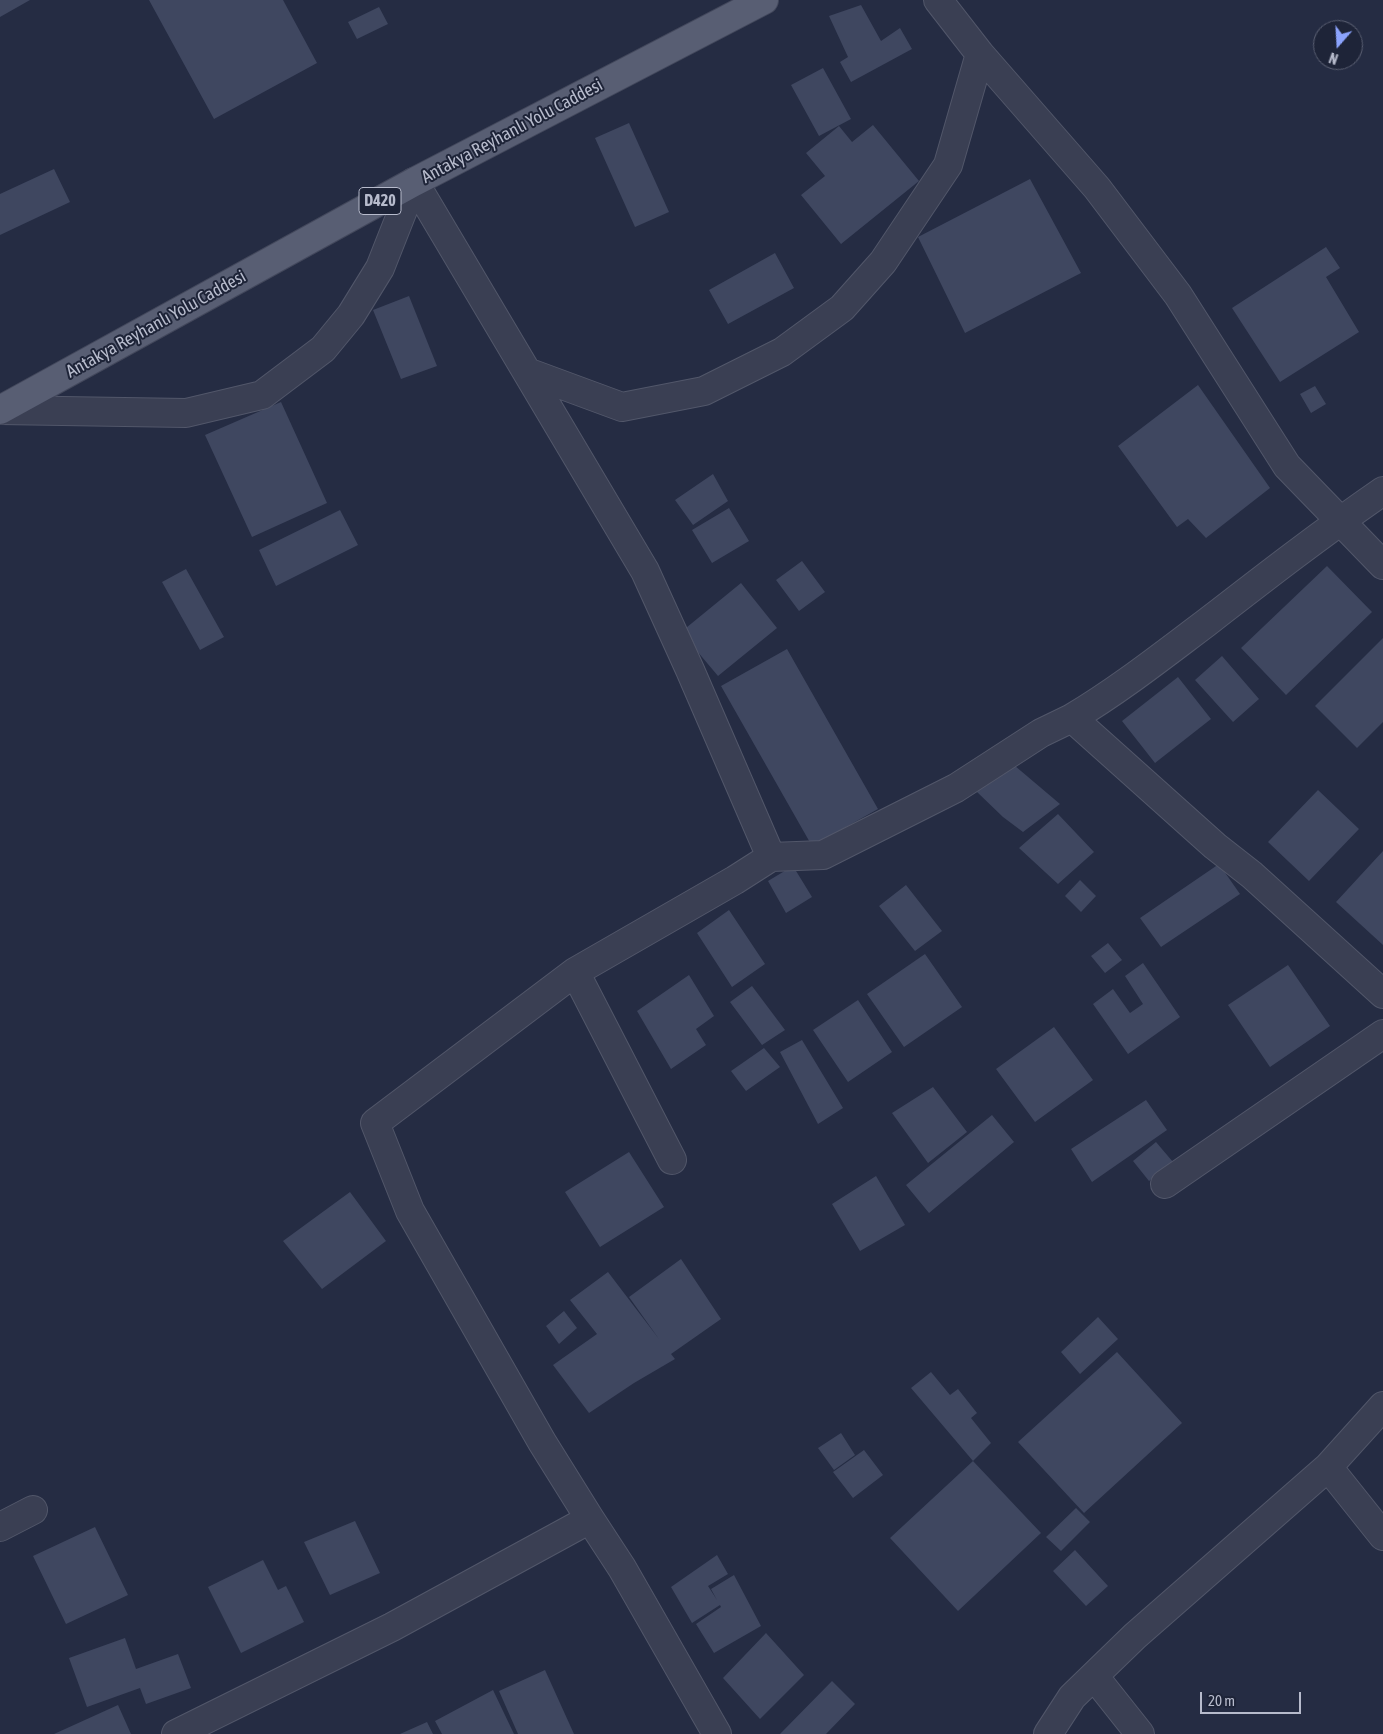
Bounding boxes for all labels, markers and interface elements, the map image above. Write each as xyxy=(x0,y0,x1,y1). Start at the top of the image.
north arrow xyxy=(1313,20,1363,70)
text: N xyxy=(1327,49,1340,67)
street label: Antakya Reyhanlı Yolu Caddesi xyxy=(418,74,606,188)
road number: D420 xyxy=(359,188,401,215)
street label: Antakya Reyhanlı Yolu Caddesi xyxy=(62,266,250,382)
scale bar xyxy=(1203,1682,1304,1714)
text: 20 m xyxy=(1208,1692,1235,1709)

